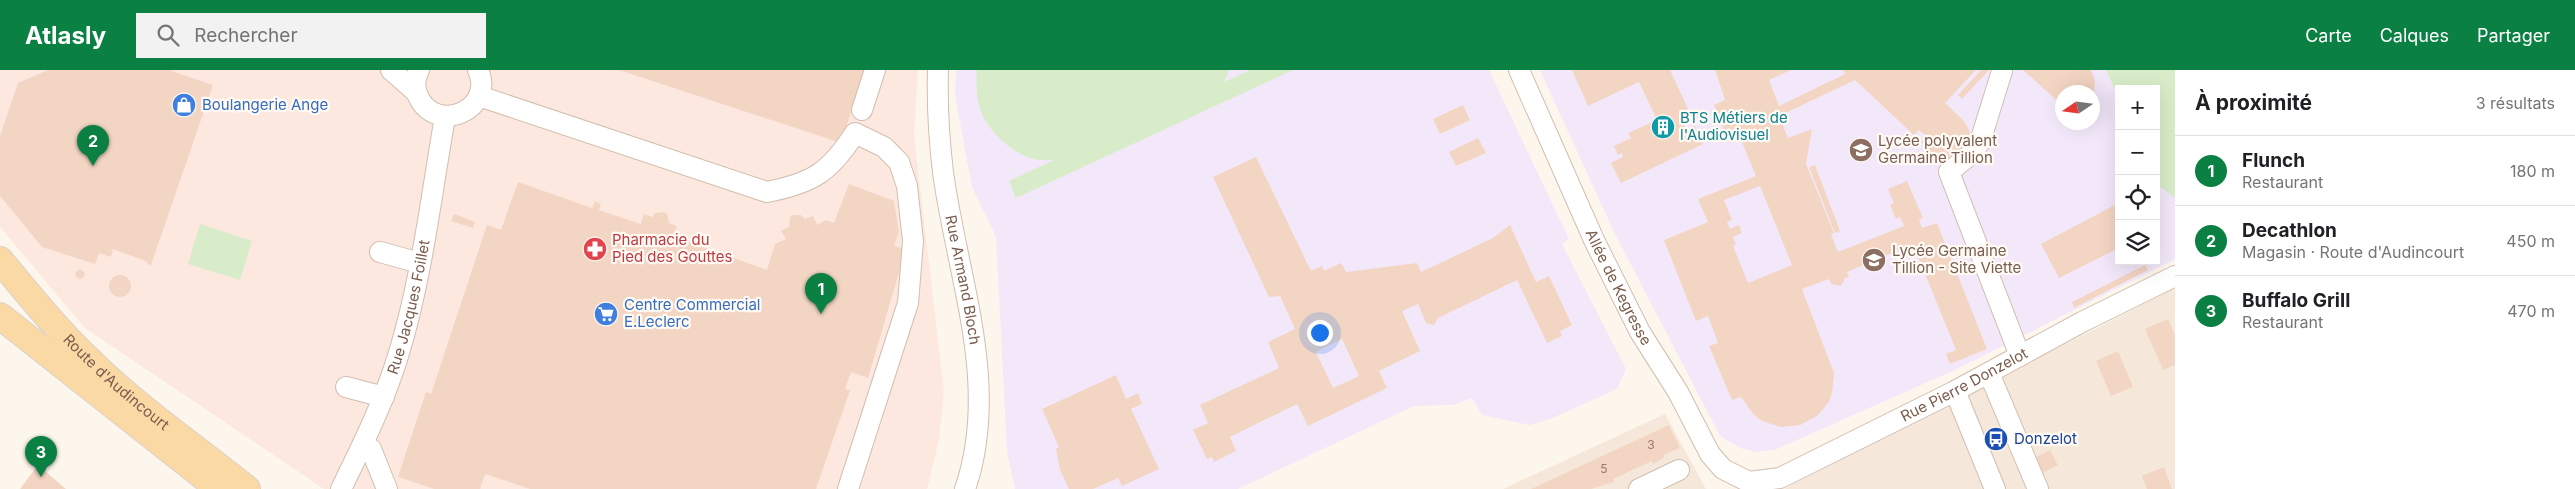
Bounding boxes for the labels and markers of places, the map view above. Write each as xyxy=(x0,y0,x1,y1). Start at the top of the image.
shop icon: Boulangerie Ange xyxy=(171,92,197,118)
place label: Boulangerie Ange xyxy=(202,95,328,114)
place label: BTS Métiers de l'Audiovisuel xyxy=(1680,108,1788,144)
building icon: BTS Métiers de l'Audiovisuel xyxy=(1650,114,1676,140)
pin: 2 xyxy=(77,125,109,166)
place label: Lycée polyvalent Germaine Tillion xyxy=(1878,131,1997,167)
school or university icon: Lycée polyvalent Germaine Tillion xyxy=(1848,137,1874,163)
place label: Pharmacie du Pied des Gouttes xyxy=(612,230,733,266)
pharmacy icon: Pharmacie du Pied des Gouttes xyxy=(582,236,608,262)
place label: Lycée Germaine Tillion - Site Viette xyxy=(1892,241,2021,277)
school or university icon: Lycée Germaine Tillion - Site Viette xyxy=(1861,247,1887,273)
pin: 1 xyxy=(805,273,837,314)
place label: Centre Commercial E.Leclerc xyxy=(624,295,760,331)
supermarket icon: Centre Commercial E.Leclerc xyxy=(593,301,619,327)
bus stop icon: Donzelot xyxy=(1983,426,2009,452)
place label: Donzelot xyxy=(2014,429,2077,448)
pin: 3 xyxy=(25,436,57,477)

